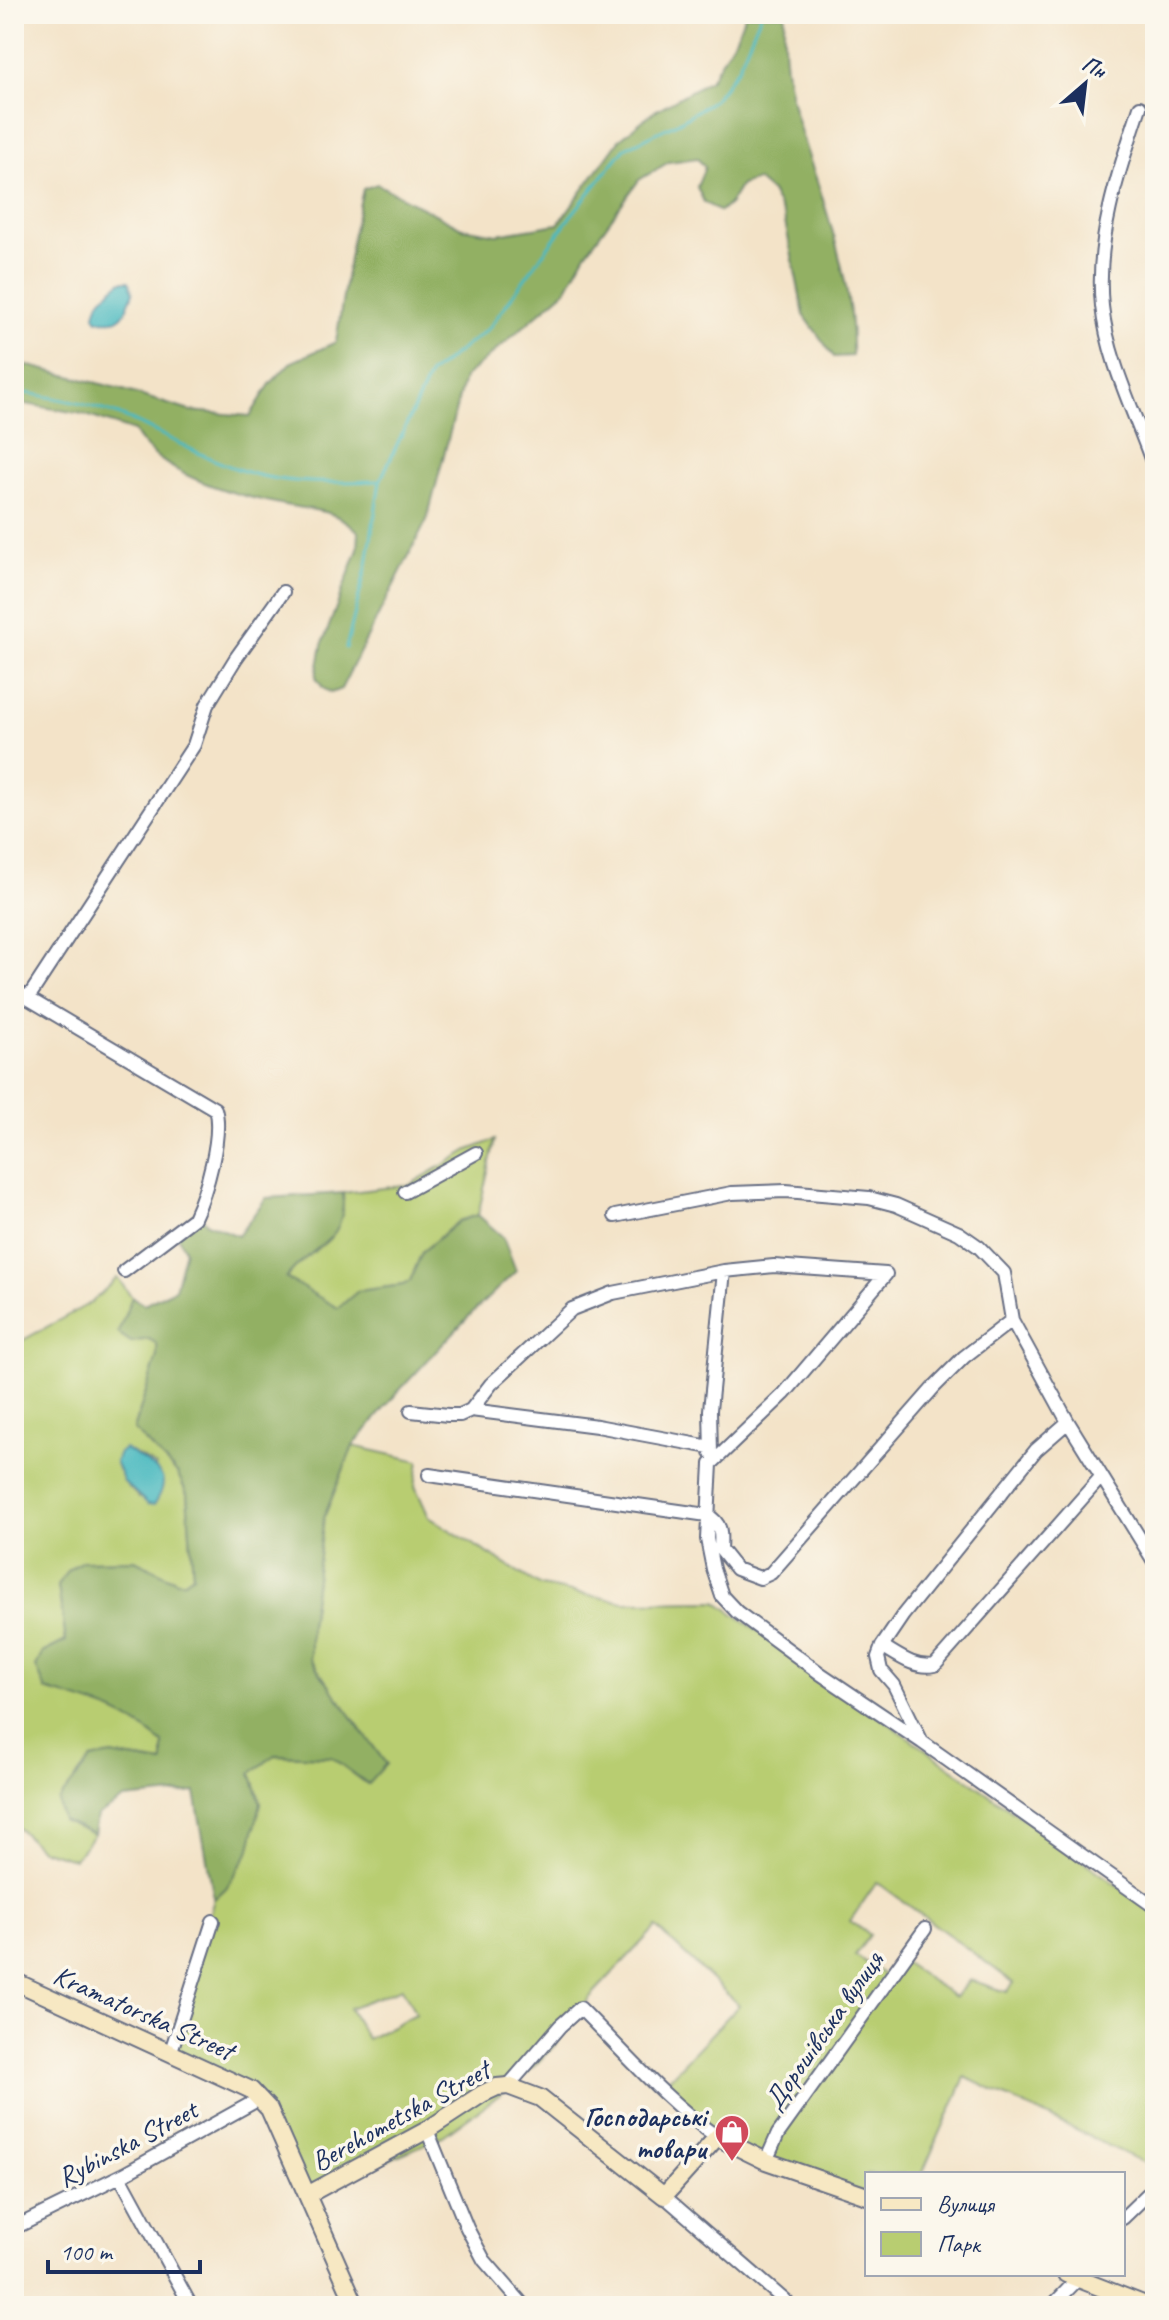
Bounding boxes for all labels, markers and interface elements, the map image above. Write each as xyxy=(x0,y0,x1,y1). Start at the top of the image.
north arrow xyxy=(1045,44,1125,124)
text: Пн xyxy=(1077,49,1112,86)
street label: Дорошівська вулиця xyxy=(756,1944,891,2116)
street label: Kramatorska Street xyxy=(48,1957,243,2069)
street label: Berehometska Street xyxy=(305,2050,499,2179)
street label: Rybinska Street xyxy=(51,2091,205,2195)
place label: Господарські товари xyxy=(585,2099,710,2166)
shop icon: Господарські товари xyxy=(713,2113,751,2163)
legend xyxy=(865,2172,1125,2276)
text: Вулиця xyxy=(937,2189,996,2219)
scale bar xyxy=(48,2224,200,2274)
text: Парк xyxy=(937,2229,982,2259)
text: 100 m xyxy=(60,2237,114,2267)

